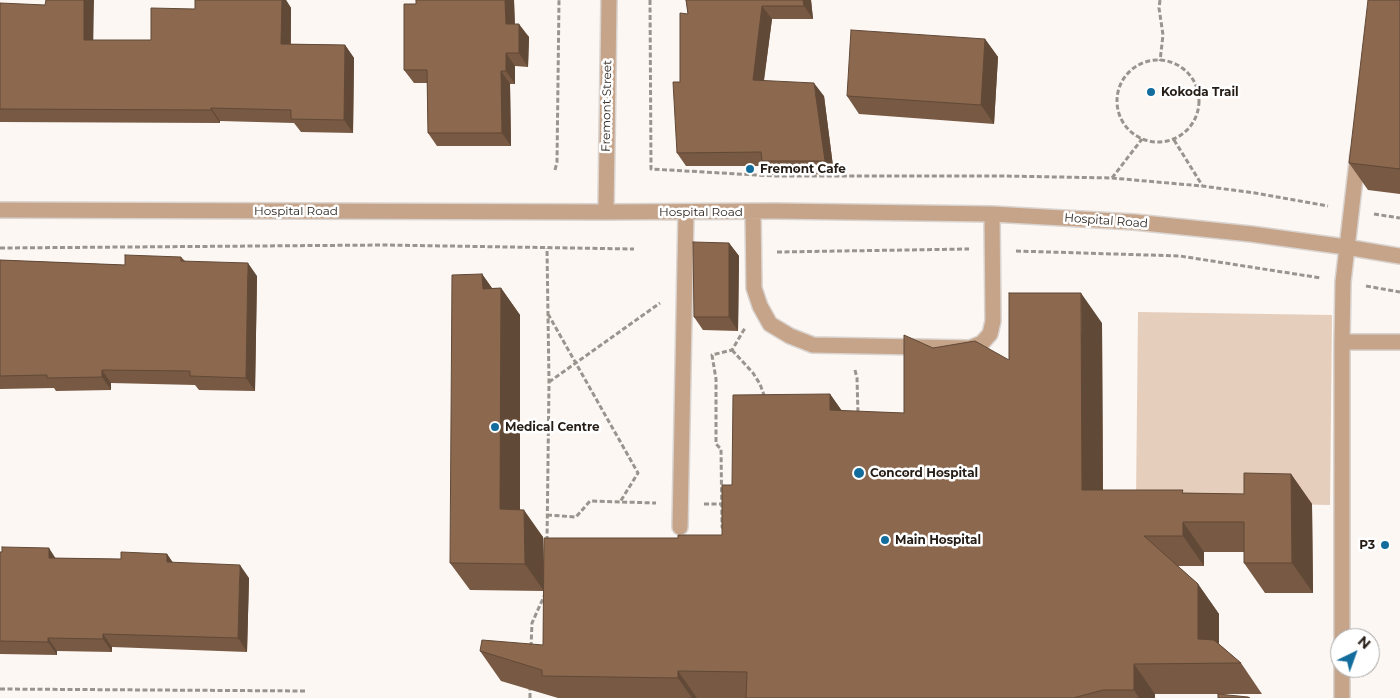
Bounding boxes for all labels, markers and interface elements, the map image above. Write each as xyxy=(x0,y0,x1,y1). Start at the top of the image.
street label: Fremont Street xyxy=(599,60,615,152)
place label: Kokoda Trail xyxy=(1161,85,1239,99)
marker: Kokoda Trail xyxy=(1145,86,1157,98)
place label: Fremont Cafe xyxy=(760,162,846,176)
marker: Fremont Cafe xyxy=(744,163,756,175)
street label: Hospital Road xyxy=(254,204,338,218)
street label: Hospital Road xyxy=(659,205,743,219)
street label: Hospital Road xyxy=(1064,211,1148,231)
place label: Medical Centre xyxy=(505,420,600,434)
marker: Medical Centre xyxy=(489,421,501,433)
marker: Concord Hospital xyxy=(852,466,866,480)
place label: Concord Hospital xyxy=(870,466,978,480)
place label: Main Hospital xyxy=(895,533,981,547)
marker: Main Hospital xyxy=(879,534,891,546)
place label: P3 xyxy=(1359,538,1375,552)
marker: P3 xyxy=(1379,539,1391,551)
north arrow xyxy=(1330,628,1380,678)
text: N xyxy=(1354,632,1375,653)

